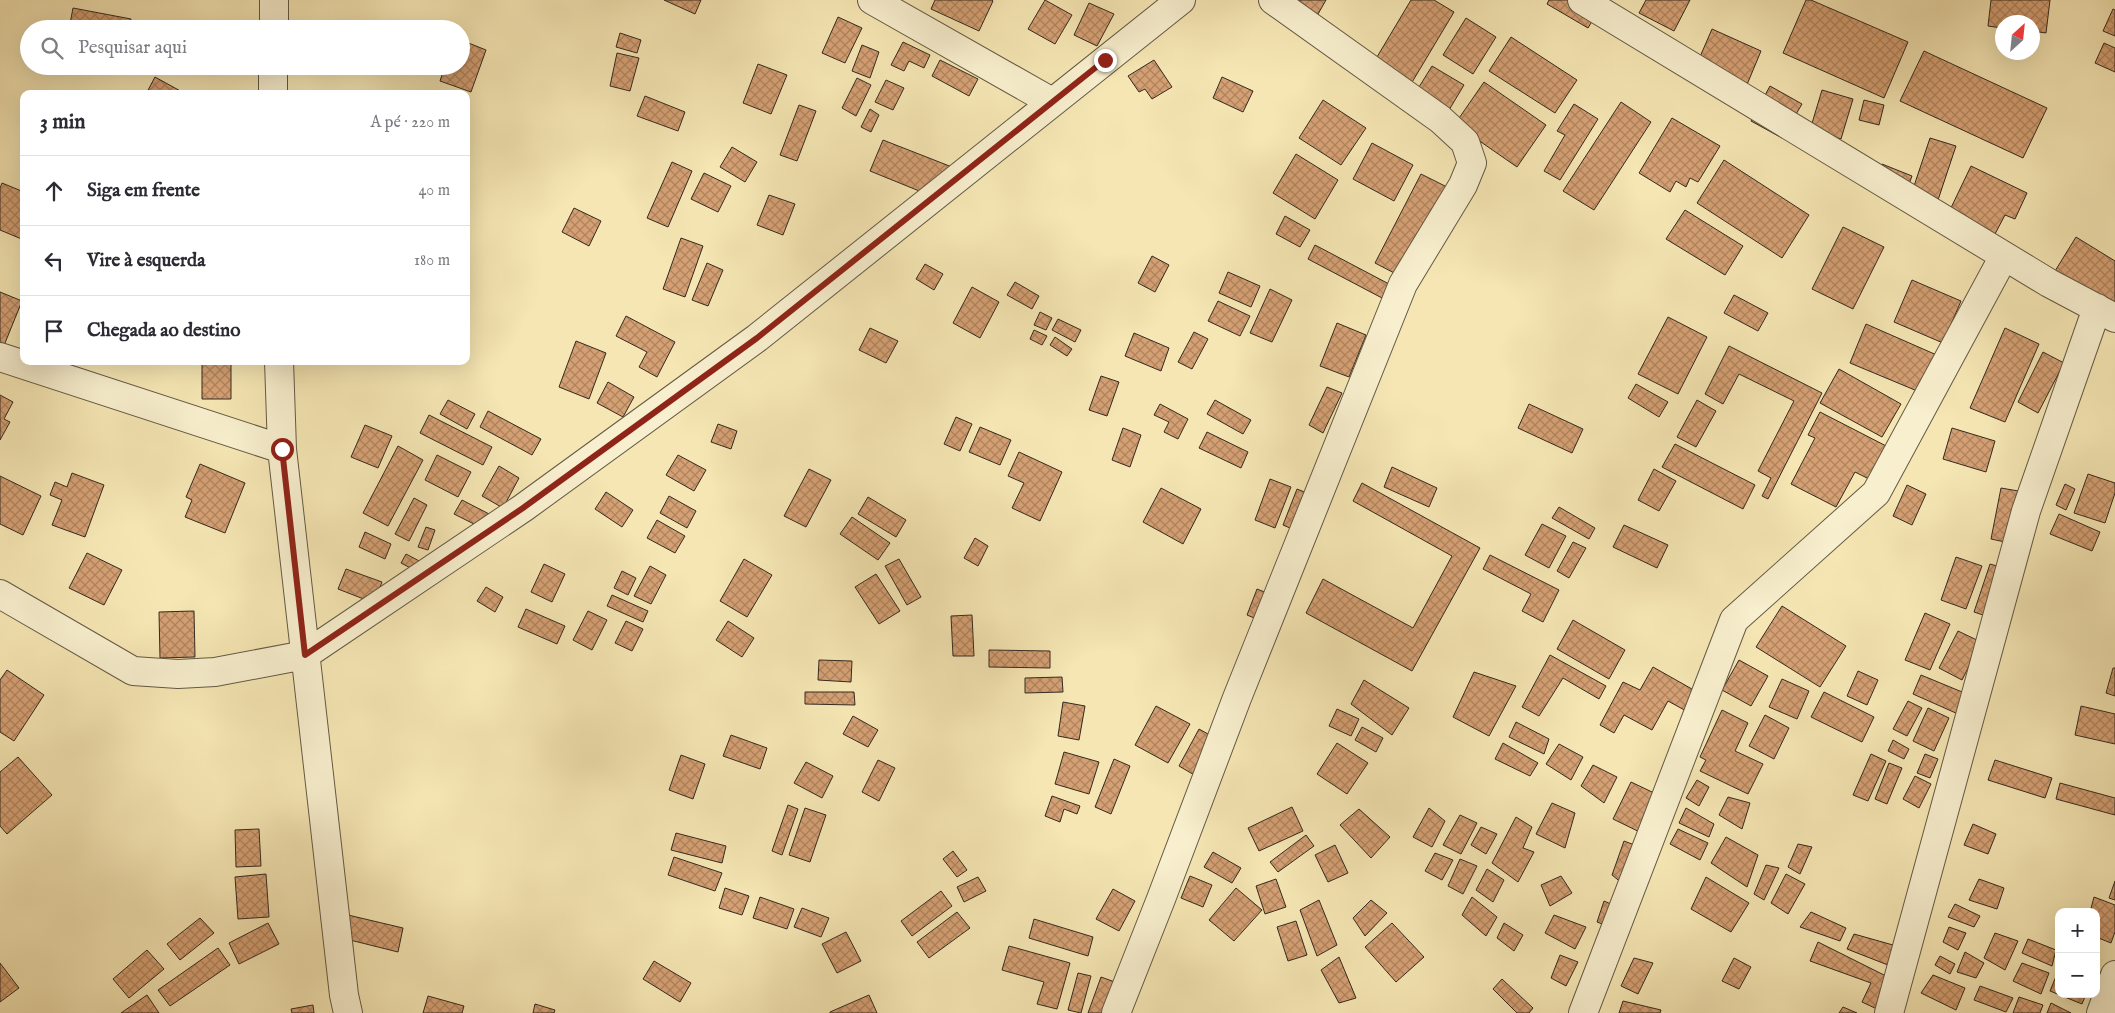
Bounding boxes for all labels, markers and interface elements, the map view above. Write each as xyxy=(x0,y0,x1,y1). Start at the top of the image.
north arrow xyxy=(1995,15,2040,60)
search box xyxy=(20,20,470,75)
icon: search xyxy=(38,34,66,62)
text: Pesquisar aqui xyxy=(78,36,187,60)
route end xyxy=(1094,49,1117,72)
text: 3 min xyxy=(40,109,85,136)
text: A pé · 220 m xyxy=(370,113,450,133)
icon: ahead xyxy=(40,177,68,205)
text: Siga em frente xyxy=(87,179,200,203)
text: 40 m xyxy=(418,181,450,201)
icon: left xyxy=(40,247,68,275)
text: Vire à esquerda xyxy=(87,249,205,273)
text: 180 m xyxy=(414,251,450,271)
icon: arrive xyxy=(40,317,68,345)
text: Chegada ao destino xyxy=(87,319,240,343)
route start xyxy=(271,438,294,461)
map controls xyxy=(2055,908,2100,998)
button: + xyxy=(2055,908,2100,953)
button: − xyxy=(2055,953,2100,998)

